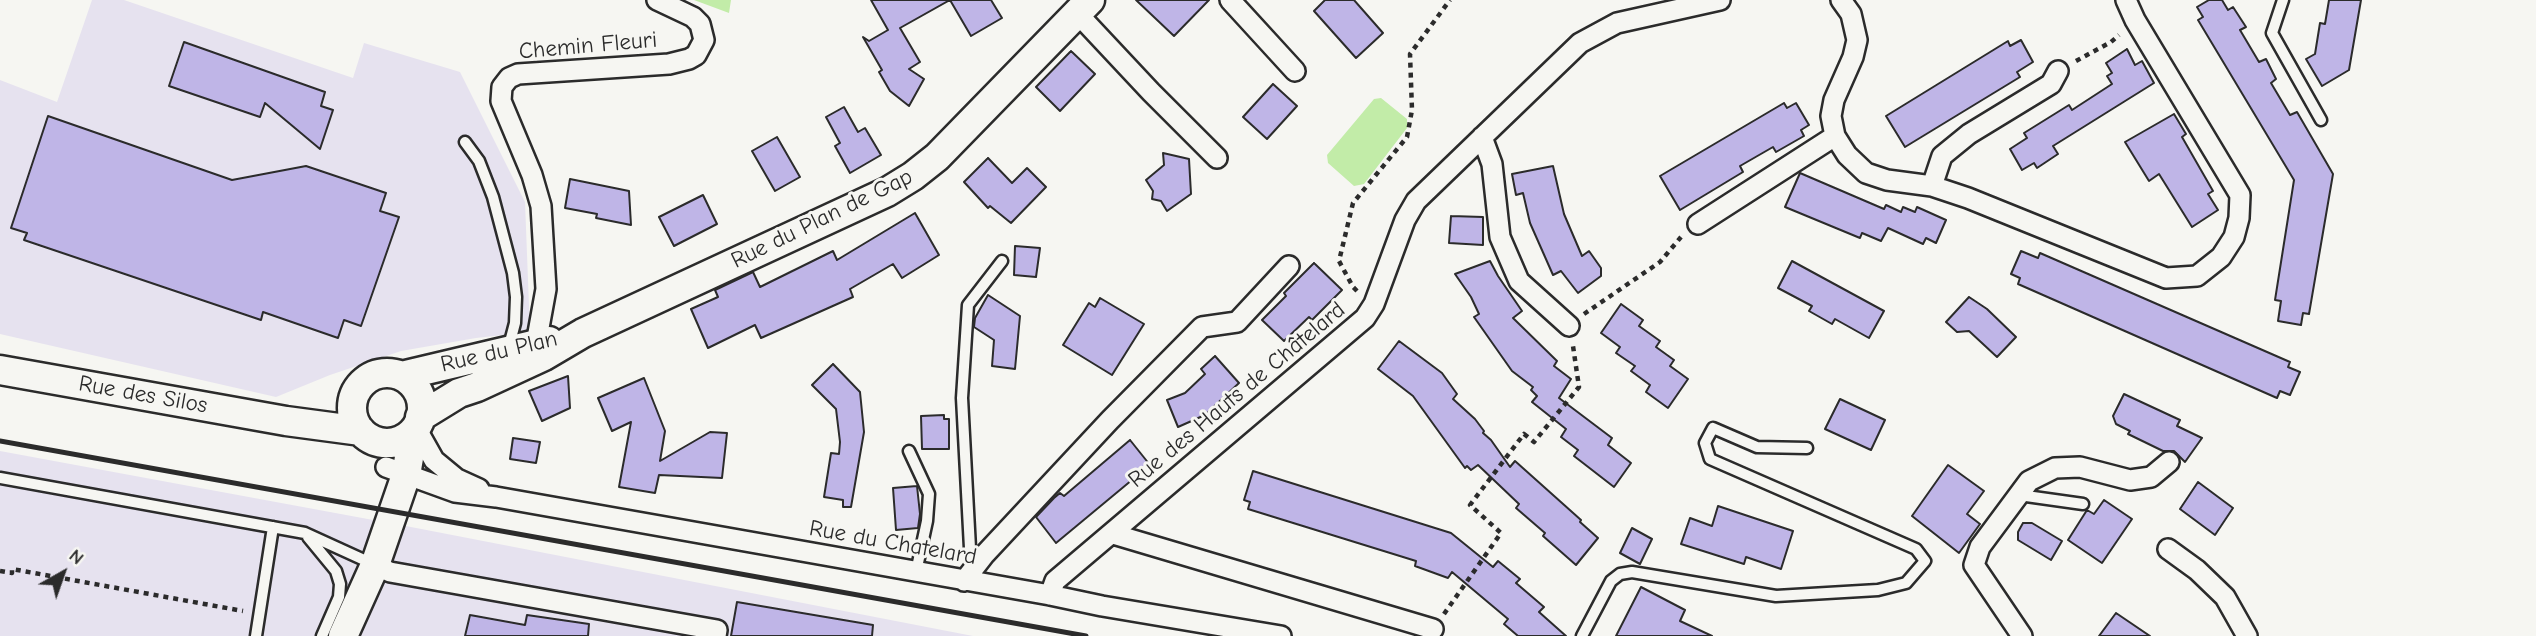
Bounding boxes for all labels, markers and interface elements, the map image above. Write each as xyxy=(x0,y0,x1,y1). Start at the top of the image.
street label: Chemin Fleuri xyxy=(518,26,658,66)
street label: Rue du Plan de Gap xyxy=(727,163,917,275)
street label: Rue des Hauts de Châtelard xyxy=(1123,296,1351,494)
street label: Rue du Plan xyxy=(438,325,560,379)
street label: Rue des Silos xyxy=(77,370,209,420)
street label: Rue du Chatelard xyxy=(807,515,979,571)
north arrow xyxy=(28,538,98,608)
text: N xyxy=(65,544,88,569)

